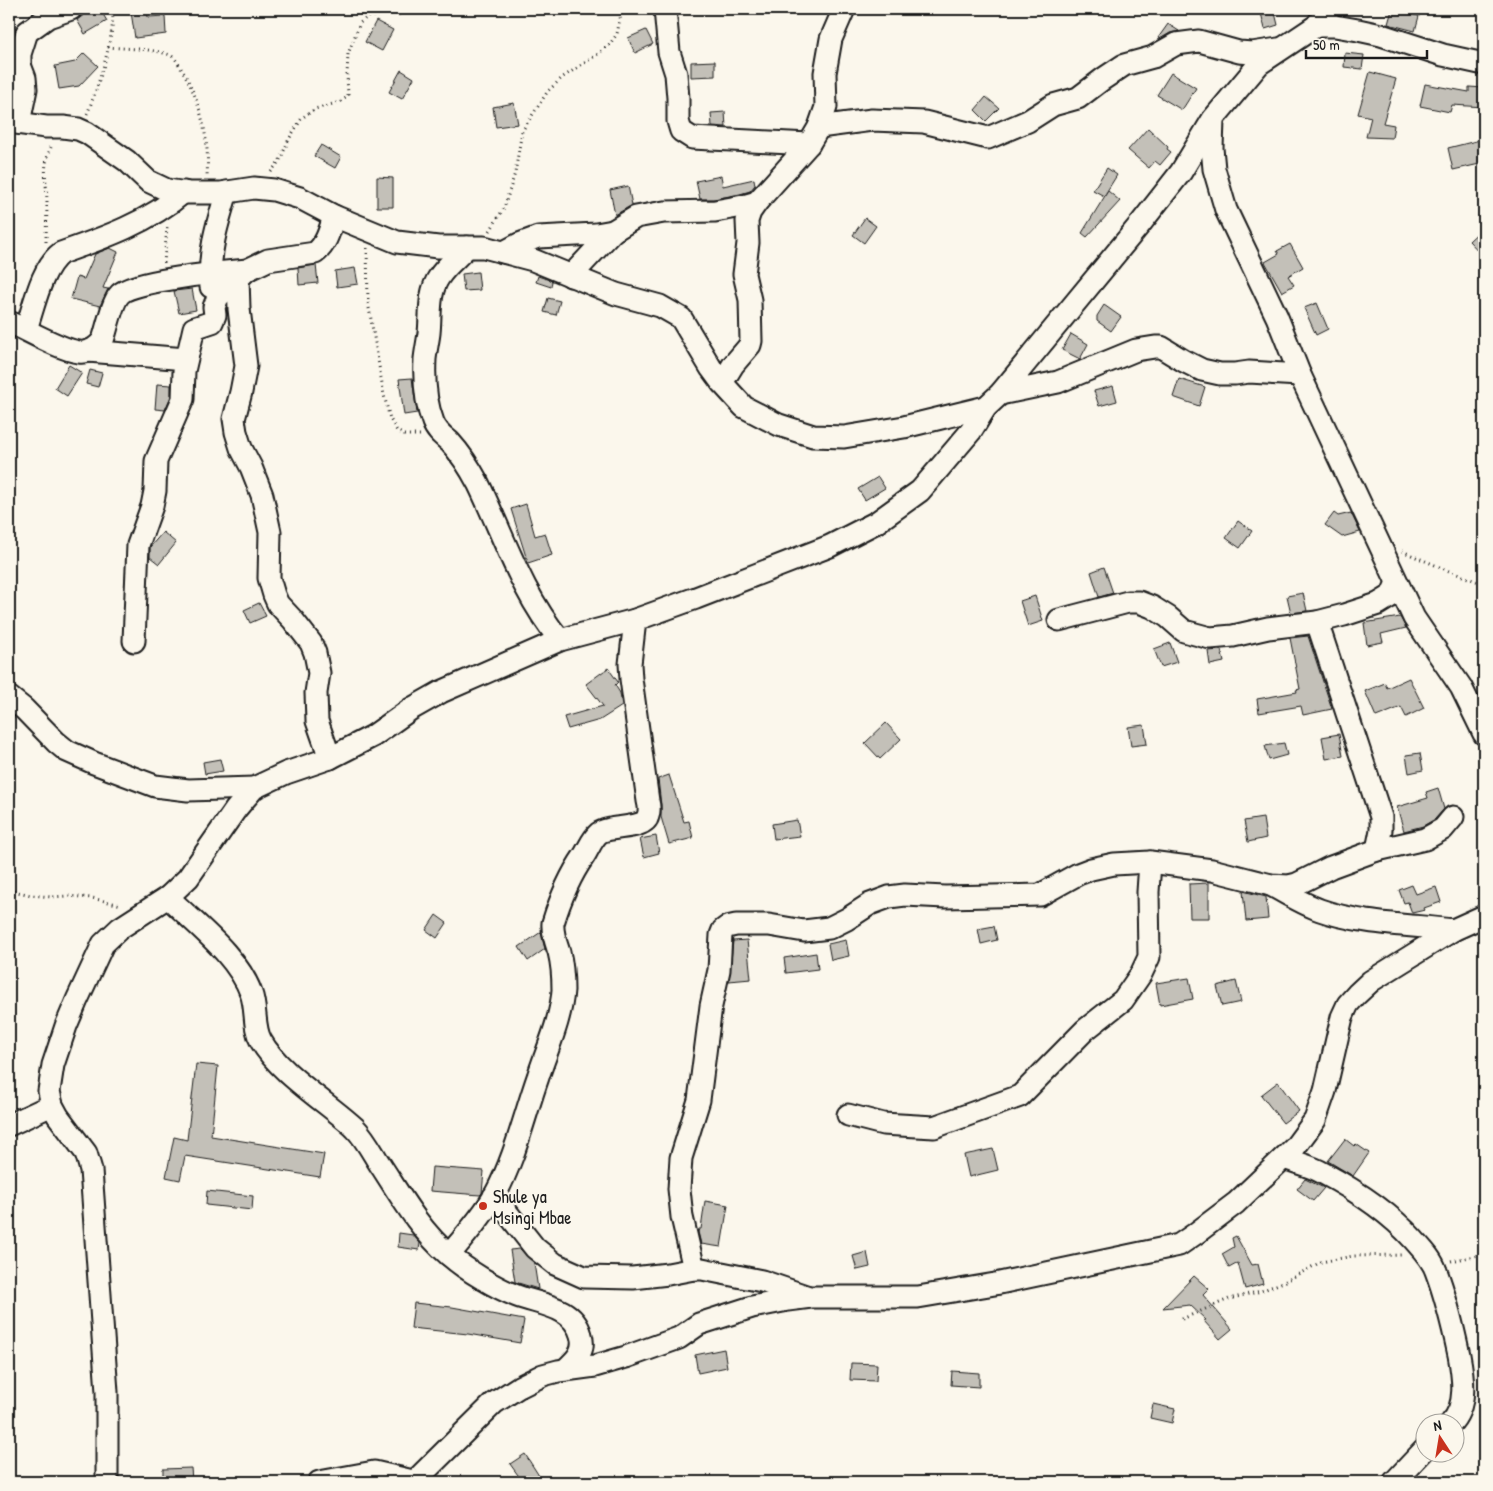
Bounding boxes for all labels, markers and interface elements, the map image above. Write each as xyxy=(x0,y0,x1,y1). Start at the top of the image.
scale bar xyxy=(1306,28,1427,60)
text: 50 m xyxy=(1313,34,1340,55)
place label: Shule ya Msingi Mbae xyxy=(493,1184,571,1230)
marker: Shule ya Msingi Mbae xyxy=(477,1200,489,1212)
north arrow xyxy=(1416,1414,1466,1464)
text: N xyxy=(1432,1415,1443,1435)

